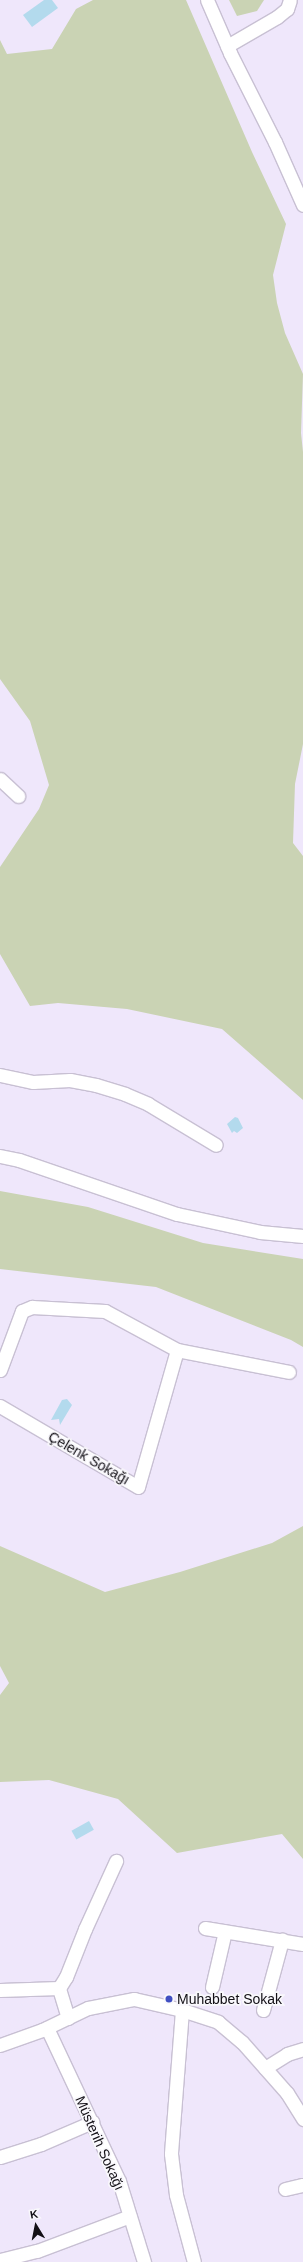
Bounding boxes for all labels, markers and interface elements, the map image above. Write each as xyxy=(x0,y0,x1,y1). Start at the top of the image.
street label: Çelenk Sokağı xyxy=(45,1428,133,1488)
place label: Muhabbet Sokak xyxy=(177,1991,282,2007)
marker: Muhabbet Sokak xyxy=(164,1994,174,2004)
street label: Müsterih Sokağı xyxy=(72,2093,128,2193)
north arrow xyxy=(16,2206,56,2246)
text: K xyxy=(29,2208,39,2221)

